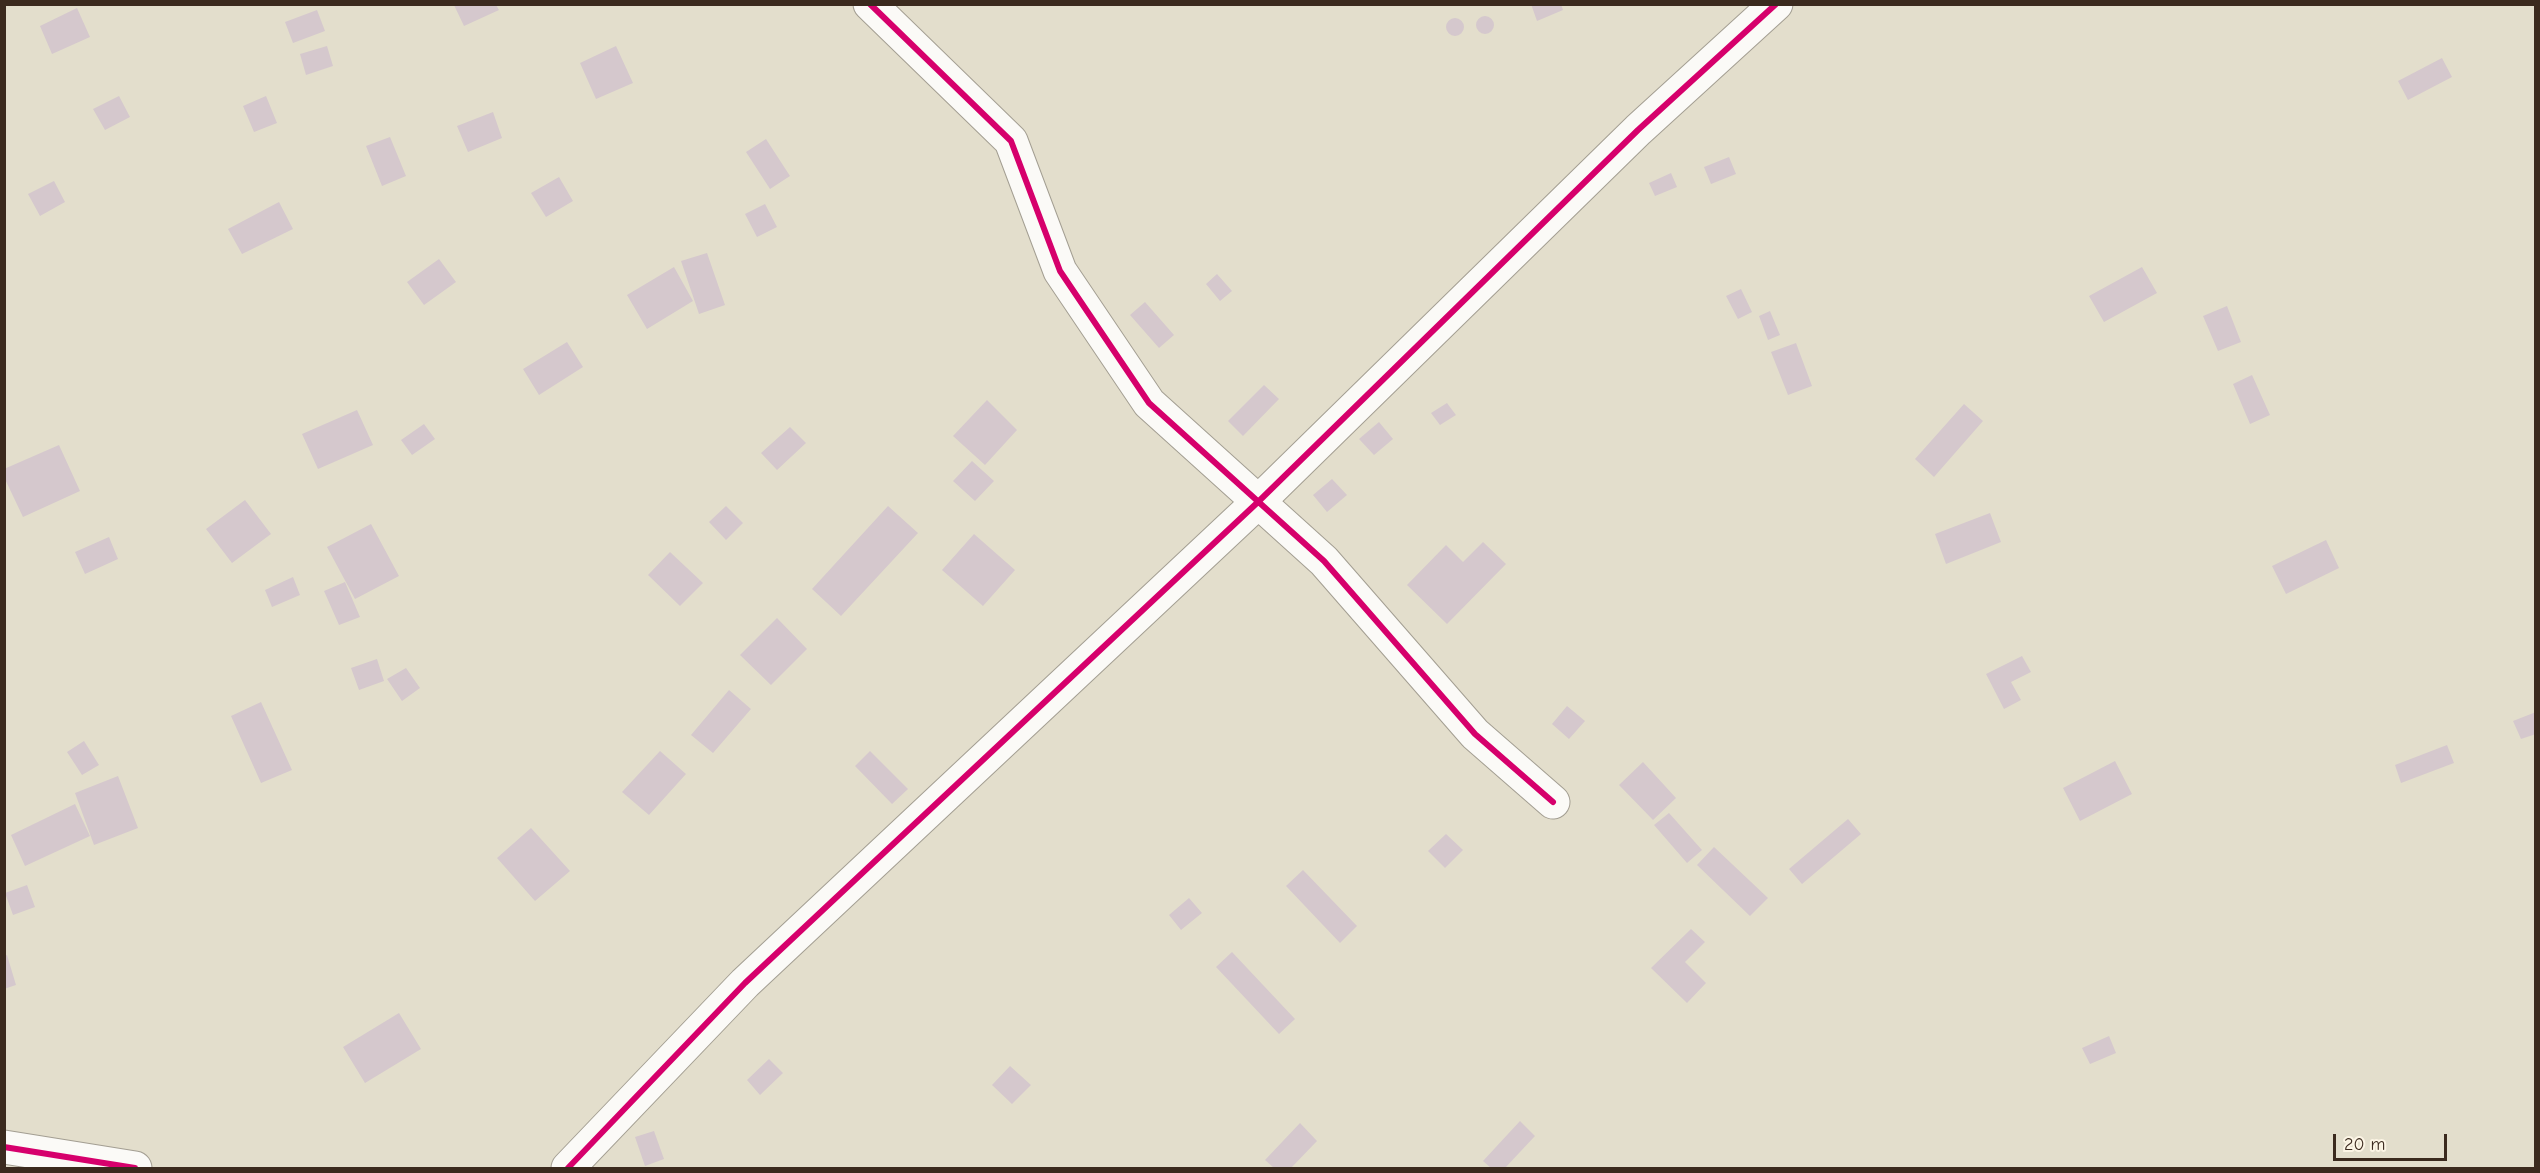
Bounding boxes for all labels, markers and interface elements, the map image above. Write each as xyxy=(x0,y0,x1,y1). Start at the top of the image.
scale bar xyxy=(2336,1122,2450,1160)
text: 20 m xyxy=(2344,1134,2385,1155)

